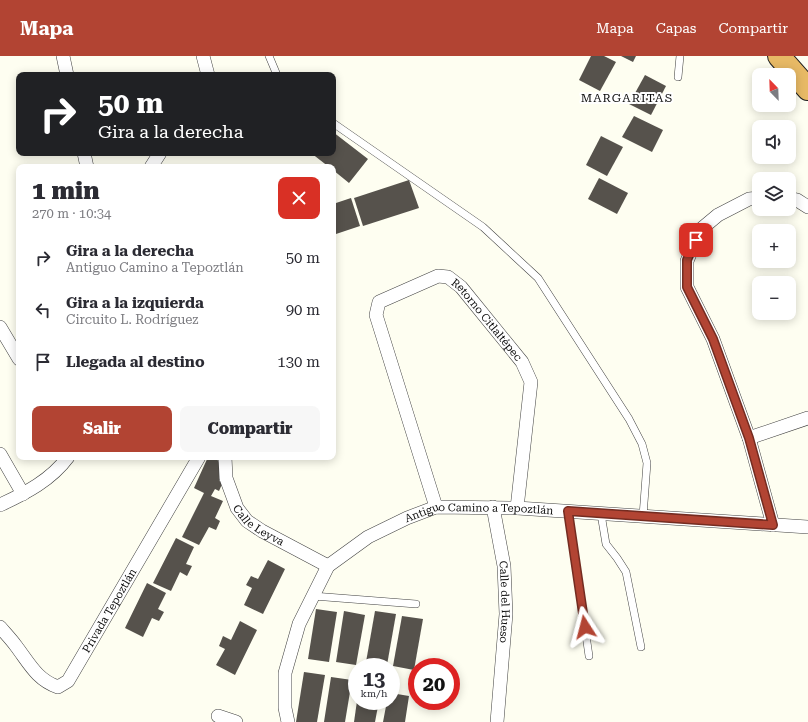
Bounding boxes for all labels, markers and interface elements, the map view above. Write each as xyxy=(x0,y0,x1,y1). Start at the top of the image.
text: Mapa xyxy=(20,17,73,40)
text: Mapa xyxy=(596,20,634,36)
text: Capas xyxy=(656,20,697,36)
text: Compartir xyxy=(719,20,788,36)
north arrow xyxy=(752,68,796,112)
map controls xyxy=(752,68,796,320)
text: 50 m xyxy=(98,87,163,120)
icon: right xyxy=(32,88,84,140)
district label: MARGARITAS xyxy=(581,91,673,105)
button: sound xyxy=(752,120,796,164)
text: Gira a la derecha xyxy=(98,121,243,142)
button: layers xyxy=(752,172,796,216)
text: 1 min xyxy=(32,177,99,205)
button: close xyxy=(278,177,320,219)
text: 270 m · 10:34 xyxy=(32,206,111,221)
pin xyxy=(679,223,713,257)
button: + xyxy=(752,224,796,268)
icon: arrive xyxy=(685,229,707,251)
text: Gira a la derecha xyxy=(66,242,194,260)
icon: right xyxy=(32,247,54,269)
text: 50 m xyxy=(286,249,320,267)
text: Antiguo Camino a Tepoztlán xyxy=(66,260,244,275)
street label: Retorno Citlaltépec xyxy=(449,276,525,364)
button: − xyxy=(752,276,796,320)
text: Gira a la izquierda xyxy=(66,294,204,312)
icon: left xyxy=(32,299,54,321)
text: 90 m xyxy=(286,301,320,319)
text: Circuito L. Rodríguez xyxy=(66,312,198,327)
icon: arrive xyxy=(32,351,54,373)
text: Llegada al destino xyxy=(66,353,205,371)
text: 130 m xyxy=(277,353,320,371)
button: Salir xyxy=(32,406,172,452)
button: Compartir xyxy=(180,406,320,452)
street label: Antiguo Camino a Tepoztlán xyxy=(403,501,554,525)
street label: Calle Leyva xyxy=(230,502,286,549)
street label: Calle del Hueso xyxy=(496,560,512,644)
street label: Privada Tepoztlán xyxy=(80,566,139,655)
position arrow xyxy=(564,606,606,648)
speed limit sign: 20 xyxy=(408,658,460,710)
text: 13 xyxy=(363,667,385,691)
text: km/h xyxy=(361,688,387,699)

